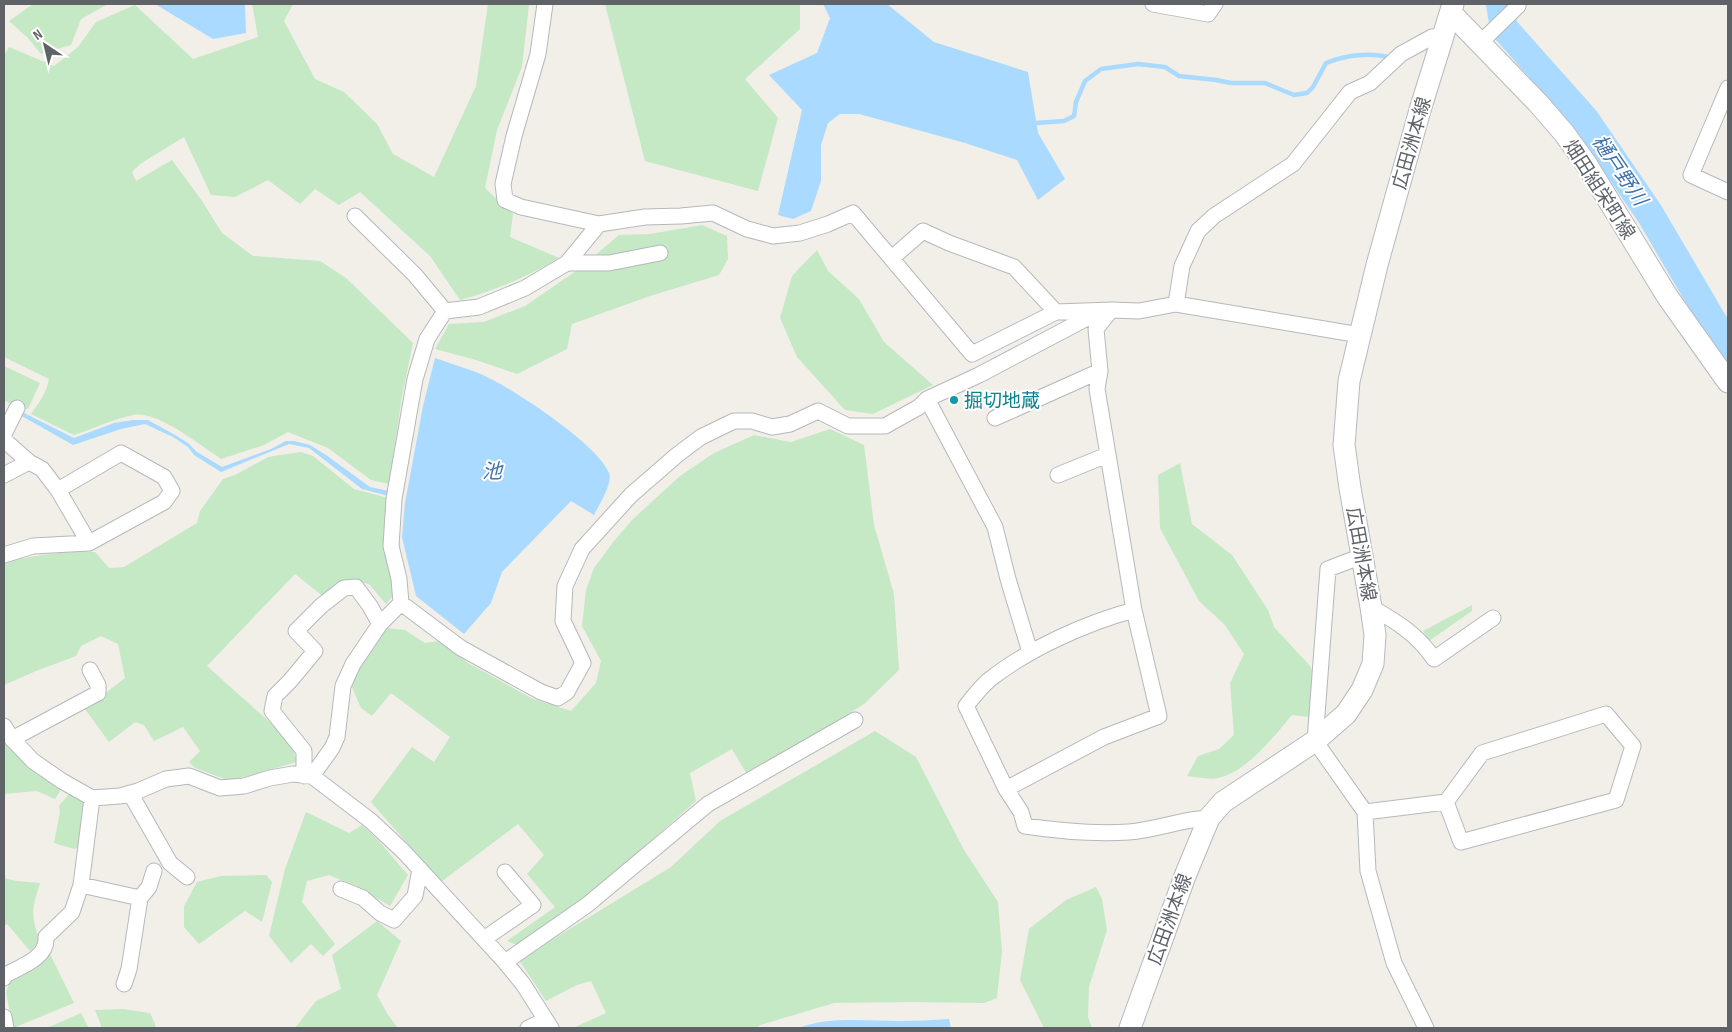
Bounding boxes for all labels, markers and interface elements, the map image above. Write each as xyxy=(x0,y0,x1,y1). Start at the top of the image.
north arrow xyxy=(20,20,70,70)
text: N xyxy=(30,26,46,44)
street label: 広田洲本線 xyxy=(1388,95,1437,192)
water label: 樋戸野川 xyxy=(1587,131,1653,212)
street label: 畑田組栄町線 xyxy=(1558,136,1639,244)
place label: 掘切地蔵 xyxy=(964,390,1040,413)
marker: 掘切地蔵 xyxy=(948,394,960,406)
water label: 池 xyxy=(482,460,504,484)
street label: 広田洲本線 xyxy=(1341,505,1380,603)
street label: 広田洲本線 xyxy=(1143,871,1197,968)

